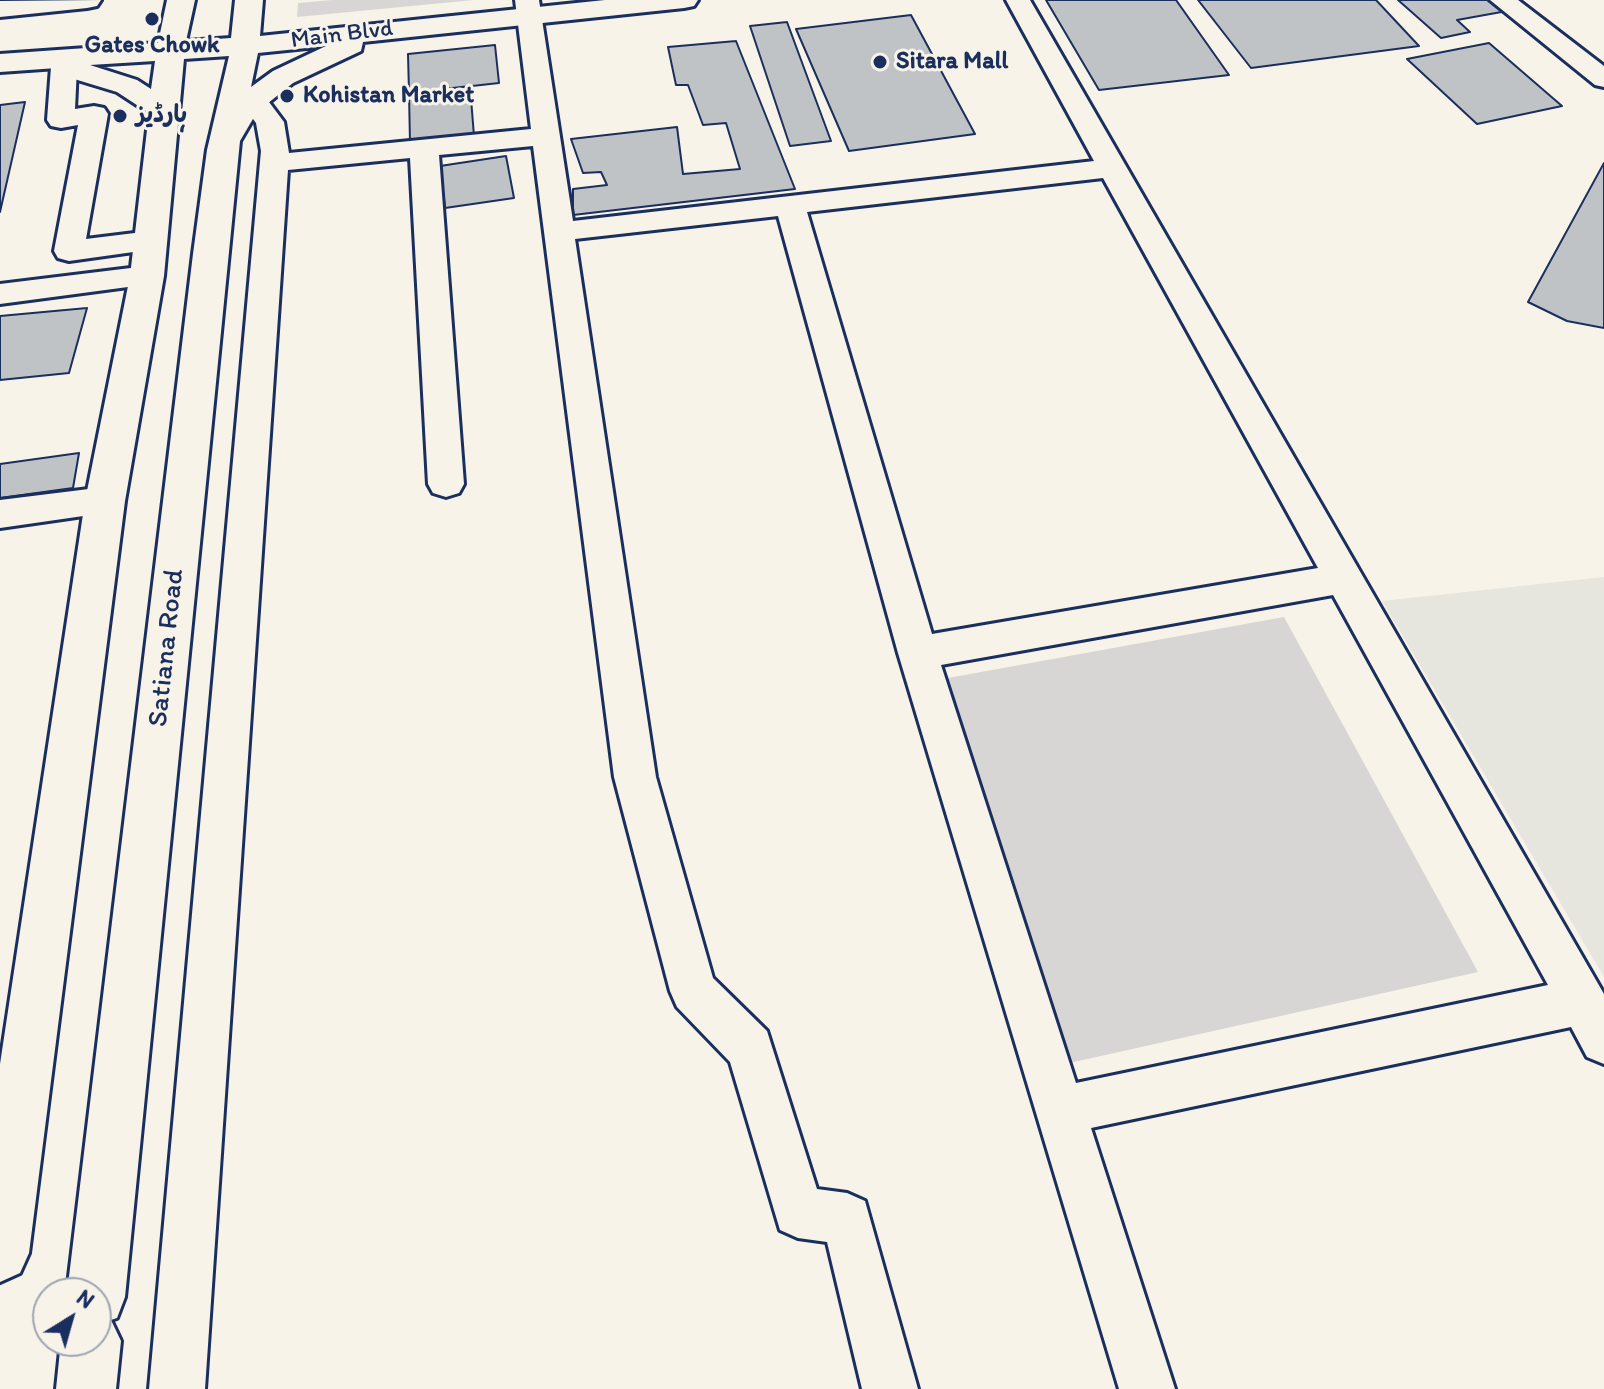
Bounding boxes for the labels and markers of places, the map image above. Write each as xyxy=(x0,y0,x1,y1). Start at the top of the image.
marker: Gates Chowk xyxy=(143,10,161,28)
place label: Gates Chowk xyxy=(85,32,219,60)
place label: Sitara Mall xyxy=(896,48,1008,76)
marker: Sitara Mall xyxy=(871,53,889,71)
place label: Kohistan Market xyxy=(303,82,474,110)
marker: Kohistan Market xyxy=(278,87,296,105)
place label: ہارڈیز xyxy=(136,102,187,130)
marker: ہارڈیز xyxy=(111,107,129,125)

